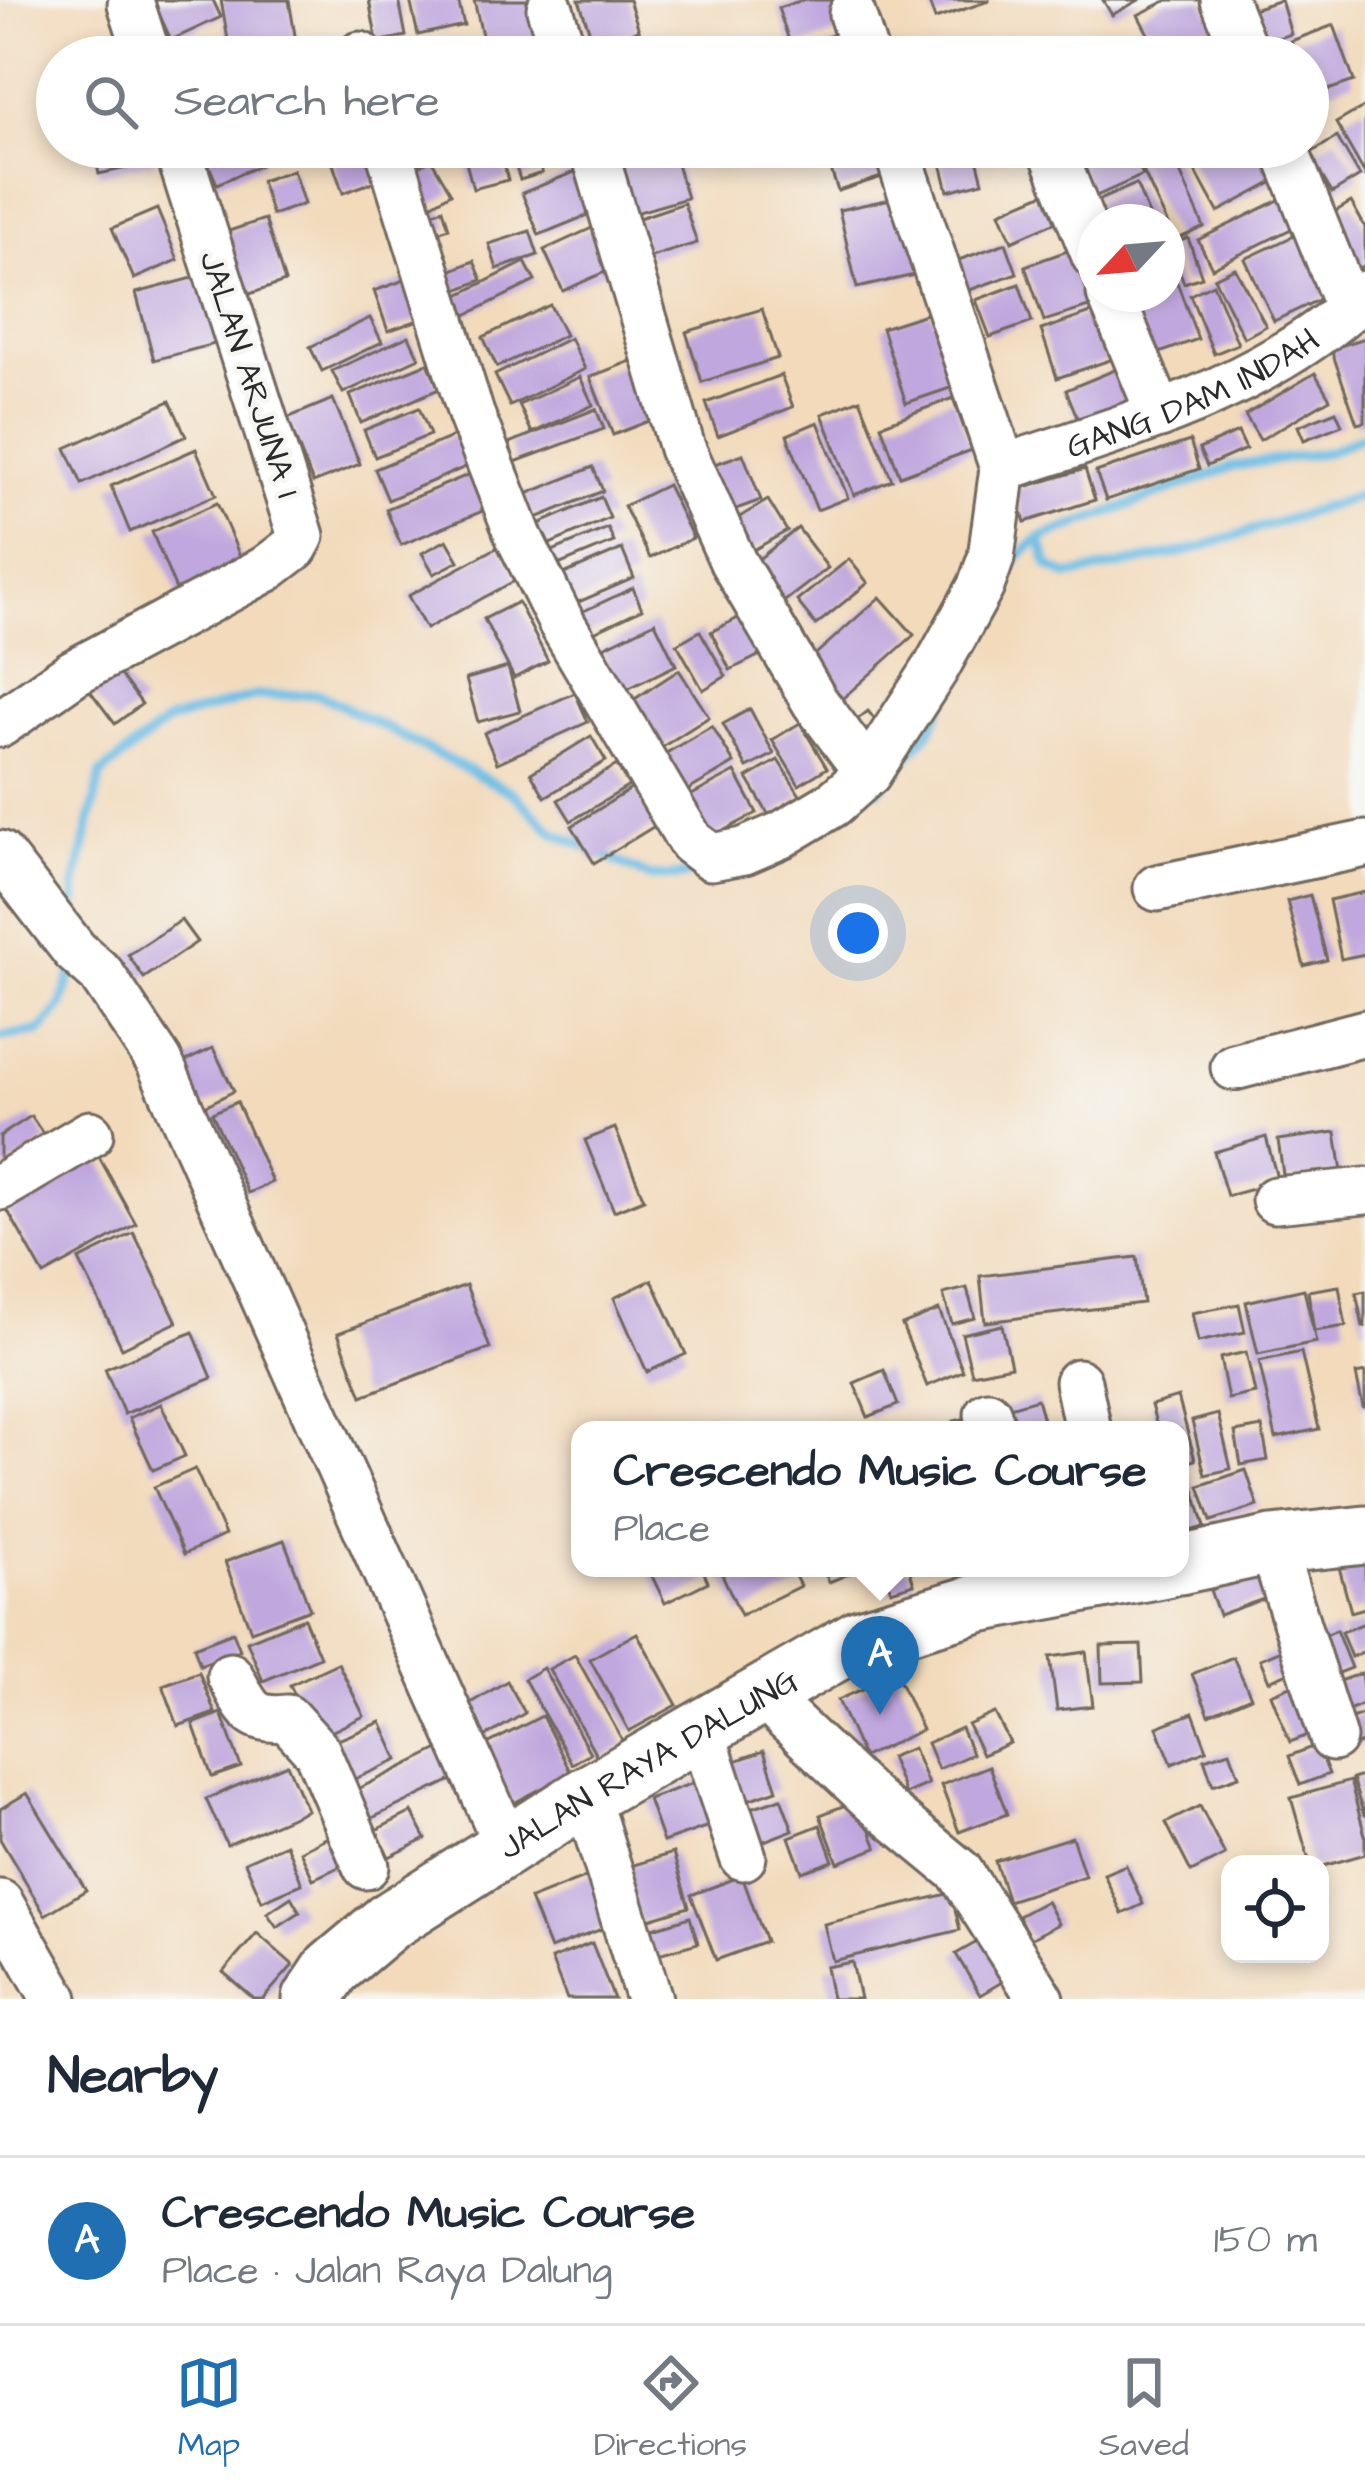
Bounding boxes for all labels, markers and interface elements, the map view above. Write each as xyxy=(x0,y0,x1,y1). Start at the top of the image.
search box xyxy=(36,36,1329,168)
icon: search xyxy=(78,69,144,135)
text: Search here xyxy=(174,71,440,133)
north arrow xyxy=(1077,204,1185,312)
street label: JALAN ARJUNA I xyxy=(187,245,311,504)
street label: GANG DAM INDAH xyxy=(1061,318,1329,470)
your location xyxy=(828,903,888,963)
popup xyxy=(571,1421,1189,1577)
text: Crescendo Music Course xyxy=(613,1441,1147,1503)
text: Place xyxy=(613,1503,710,1557)
pin: A xyxy=(841,1616,919,1715)
street label: JALAN RAYA DALUNG xyxy=(490,1658,807,1871)
map controls xyxy=(1221,1855,1329,1963)
button: locate xyxy=(1221,1855,1329,1963)
text: Nearby xyxy=(48,2042,218,2113)
text: Crescendo Music Course xyxy=(162,2183,695,2245)
text: A xyxy=(75,2214,99,2268)
text: 150 m xyxy=(1214,2214,1317,2268)
text: Place · Jalan Raya Dalung xyxy=(162,2245,612,2299)
tab: Map xyxy=(176,2350,242,2468)
tab: Directions xyxy=(594,2350,747,2468)
tab: Saved xyxy=(1099,2350,1189,2468)

